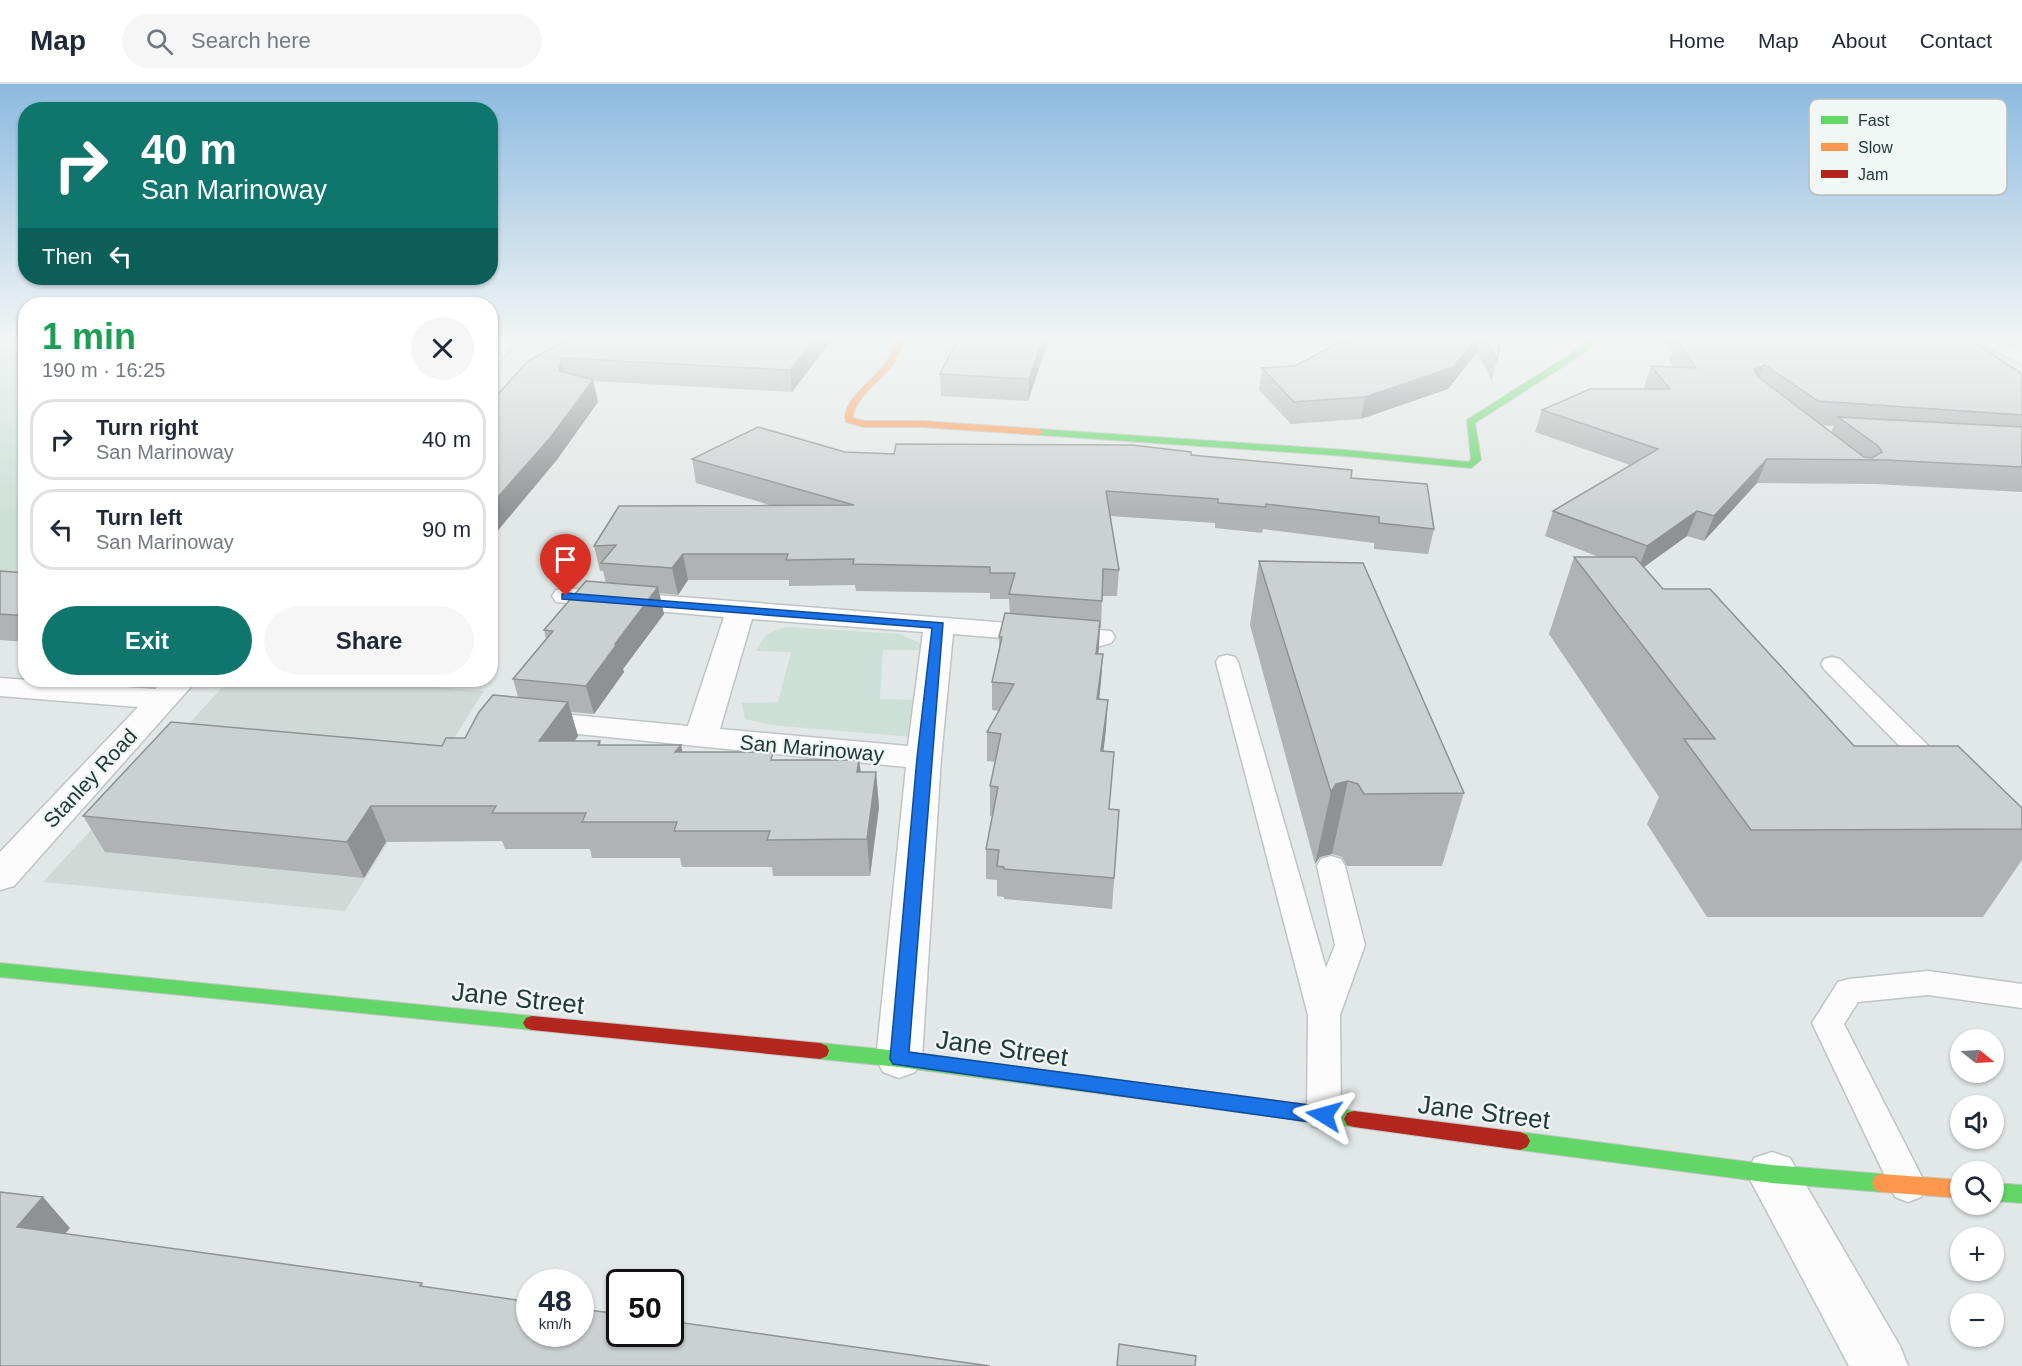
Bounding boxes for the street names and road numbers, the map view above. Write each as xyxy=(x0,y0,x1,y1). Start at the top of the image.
street label: Stanley Road xyxy=(39,724,141,832)
street label: San Marinoway xyxy=(739,730,886,766)
street label: Jane Street xyxy=(450,976,586,1020)
street label: Jane Street xyxy=(934,1024,1071,1072)
street label: Jane Street xyxy=(1416,1089,1553,1135)

